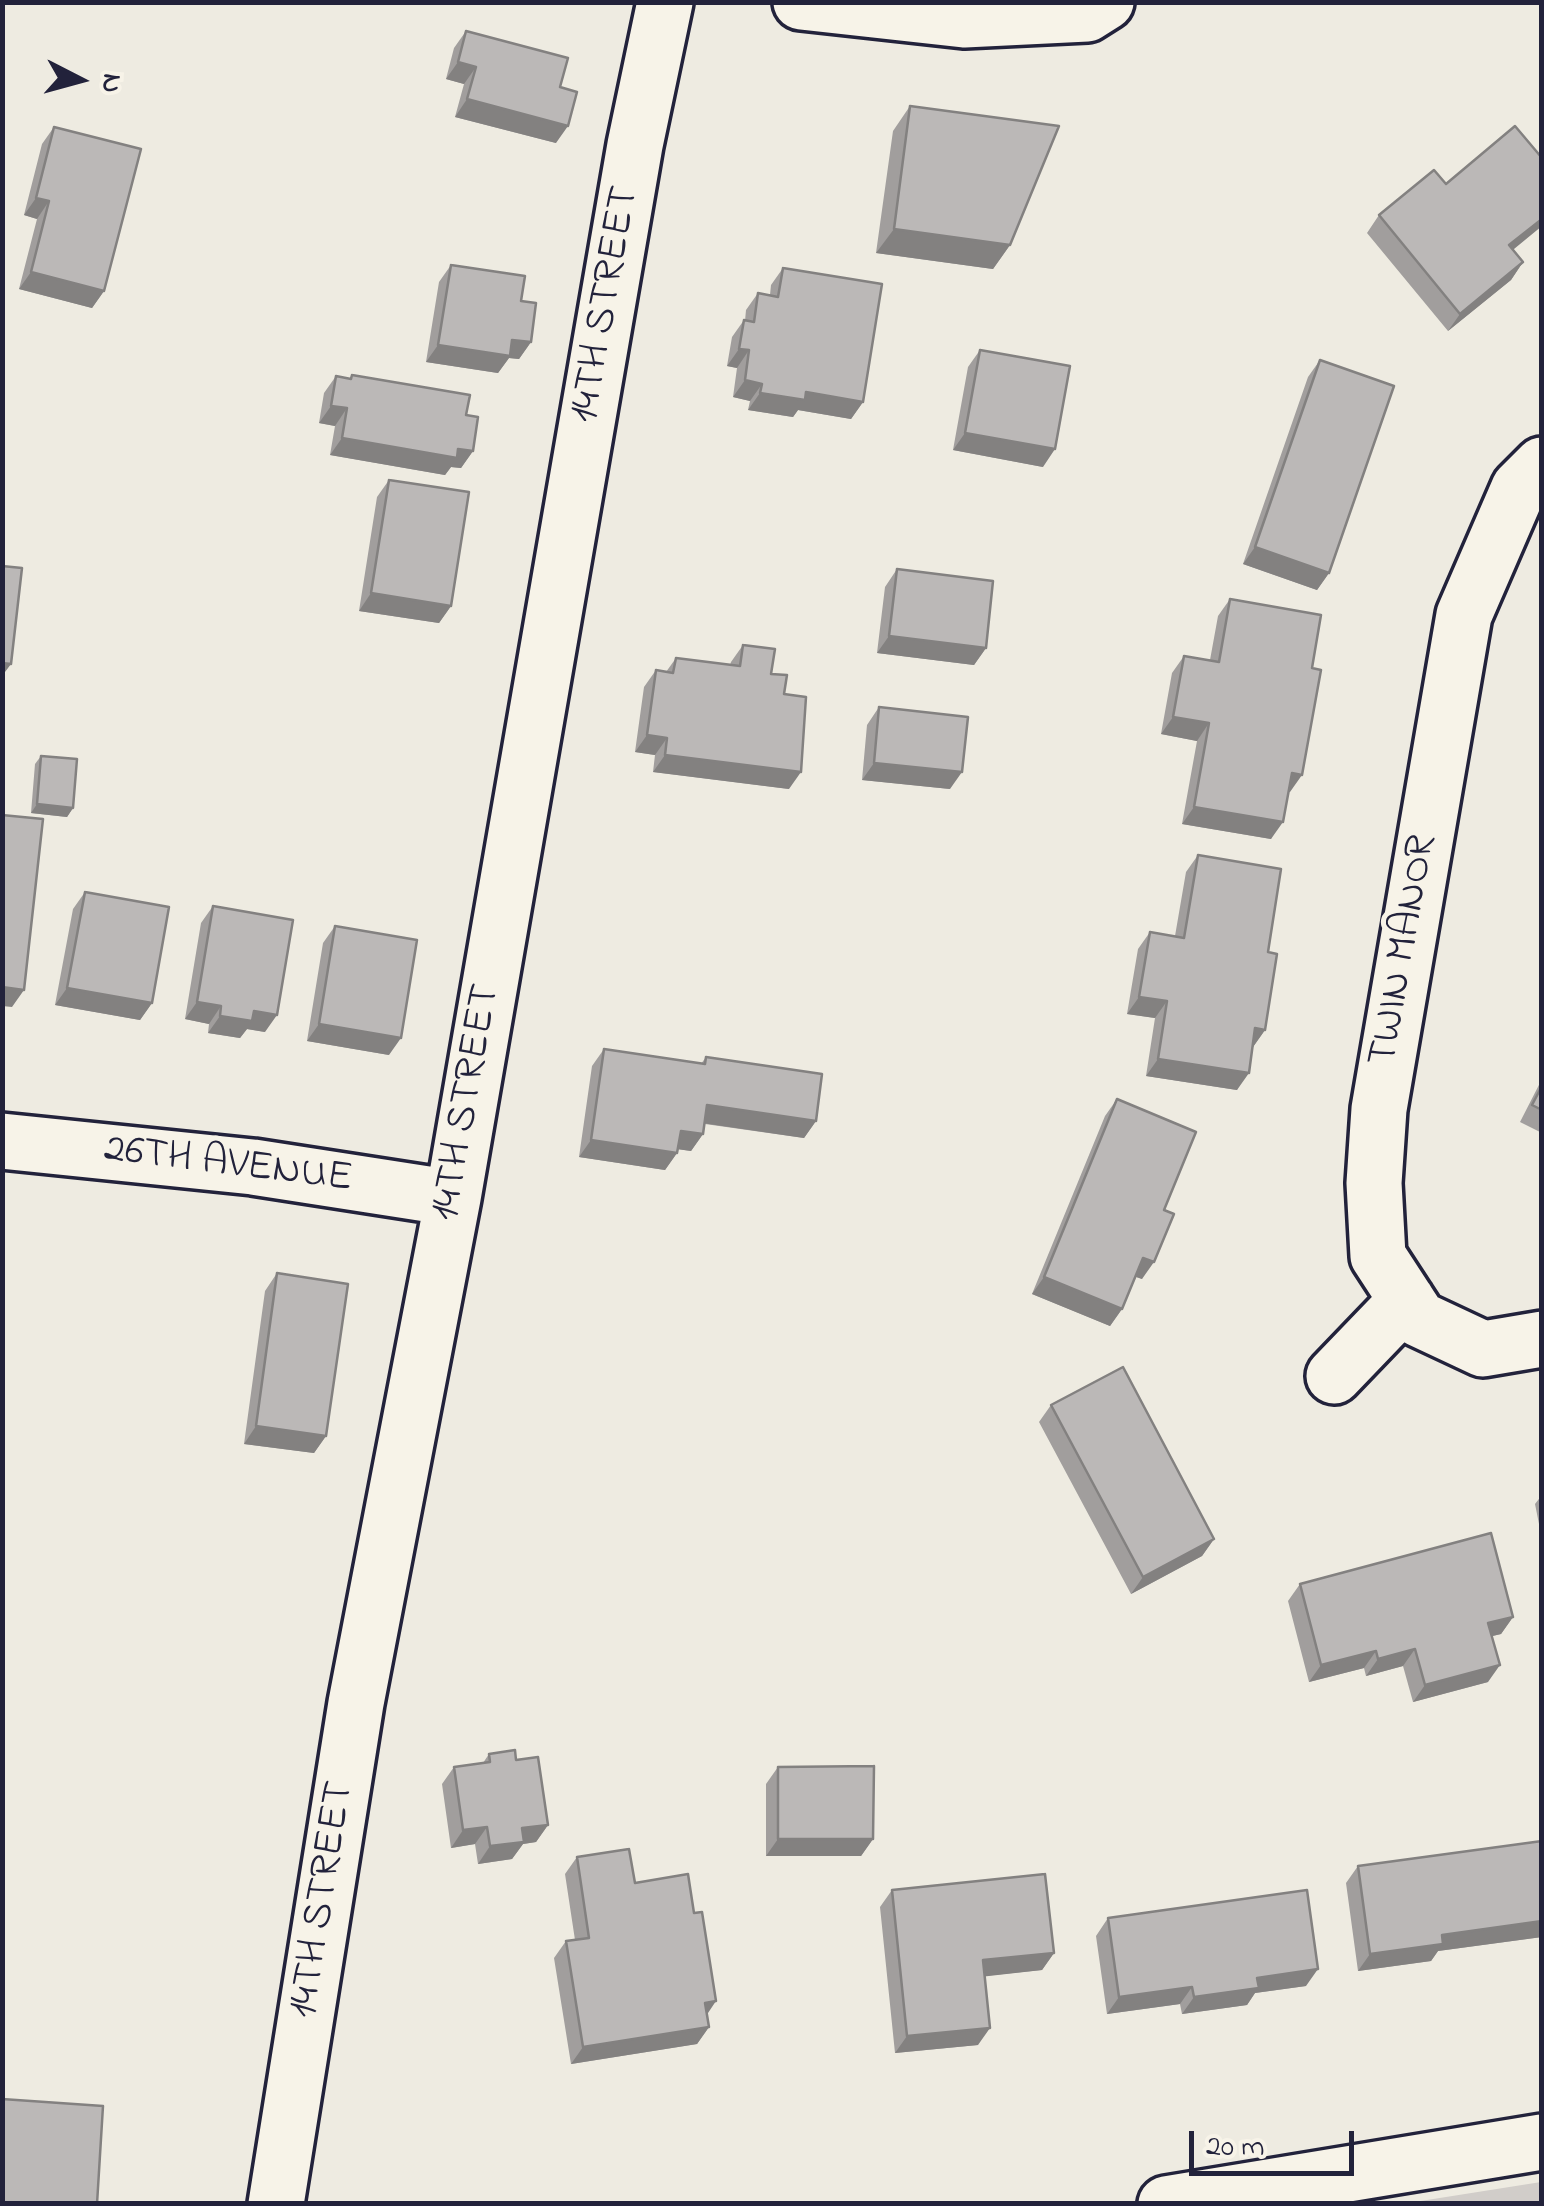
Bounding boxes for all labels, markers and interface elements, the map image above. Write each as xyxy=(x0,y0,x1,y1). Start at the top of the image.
north arrow xyxy=(30,30,130,130)
text: N xyxy=(89,72,132,95)
street label: 14TH STREET xyxy=(562,183,654,427)
street label: TWIN MANOR xyxy=(1361,832,1451,1070)
street label: 14TH STREET xyxy=(423,981,515,1225)
street label: 26TH AVENUE xyxy=(101,1127,355,1207)
street label: 14TH STREET xyxy=(281,1778,369,2022)
scale bar xyxy=(1194,2111,1359,2173)
text: 20 m xyxy=(1206,2126,1265,2170)

